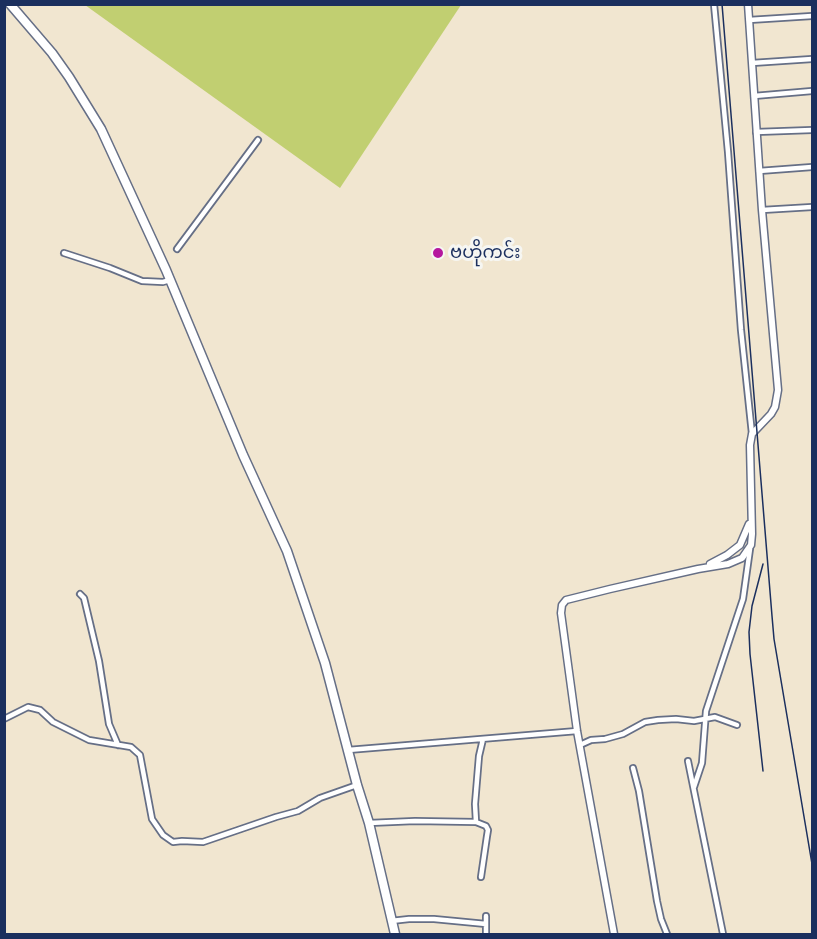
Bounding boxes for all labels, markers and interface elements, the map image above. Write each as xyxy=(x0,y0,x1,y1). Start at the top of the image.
place label: ဗဟိုကင်း xyxy=(450,242,521,264)
marker: ဗဟိုကင်း xyxy=(431,246,445,260)

